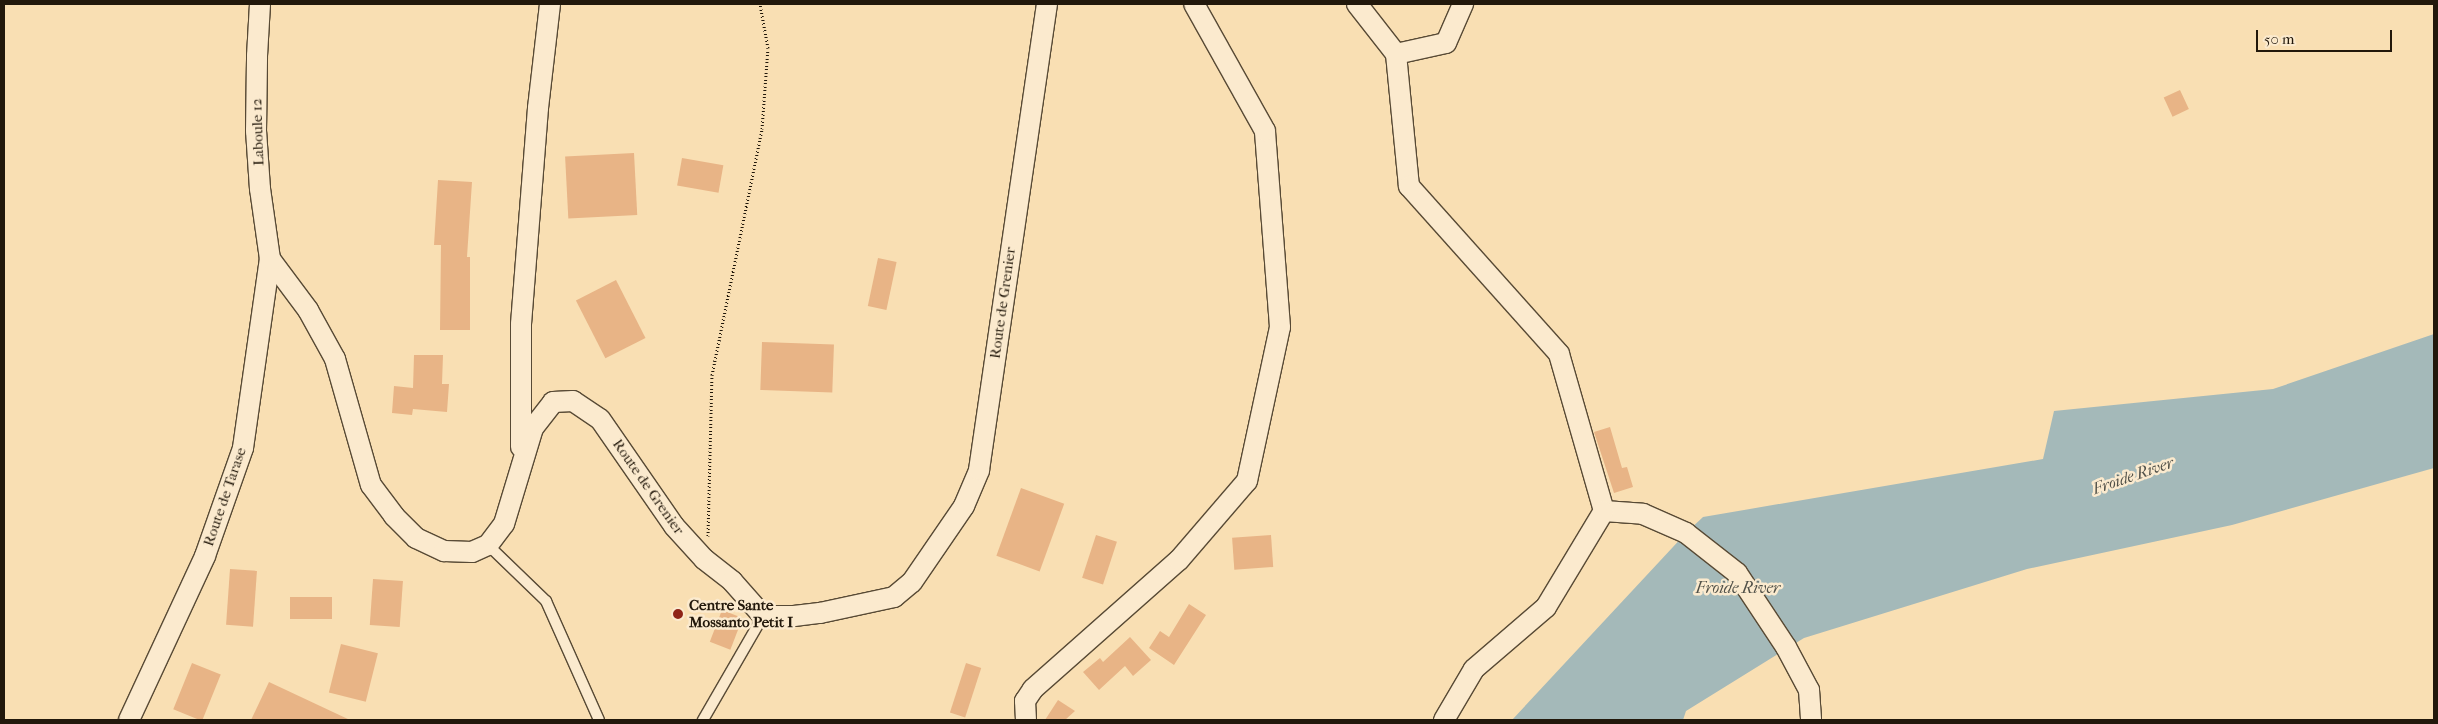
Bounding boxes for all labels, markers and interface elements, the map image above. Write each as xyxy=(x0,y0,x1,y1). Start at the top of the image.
scale bar xyxy=(2258,20,2394,52)
text: 50 m xyxy=(2264,30,2294,48)
street label: Laboule 12 xyxy=(248,98,268,166)
street label: Route de Grenier xyxy=(986,246,1020,360)
street label: Route de Grenier xyxy=(608,436,688,538)
street label: Route de Tarase xyxy=(200,445,250,549)
water label: Froide River xyxy=(2090,453,2176,499)
water label: Froide River xyxy=(1696,578,1780,598)
place label: Centre Sante Mossanto Petit I xyxy=(689,596,793,631)
marker: Centre Sante Mossanto Petit I xyxy=(671,607,685,621)

